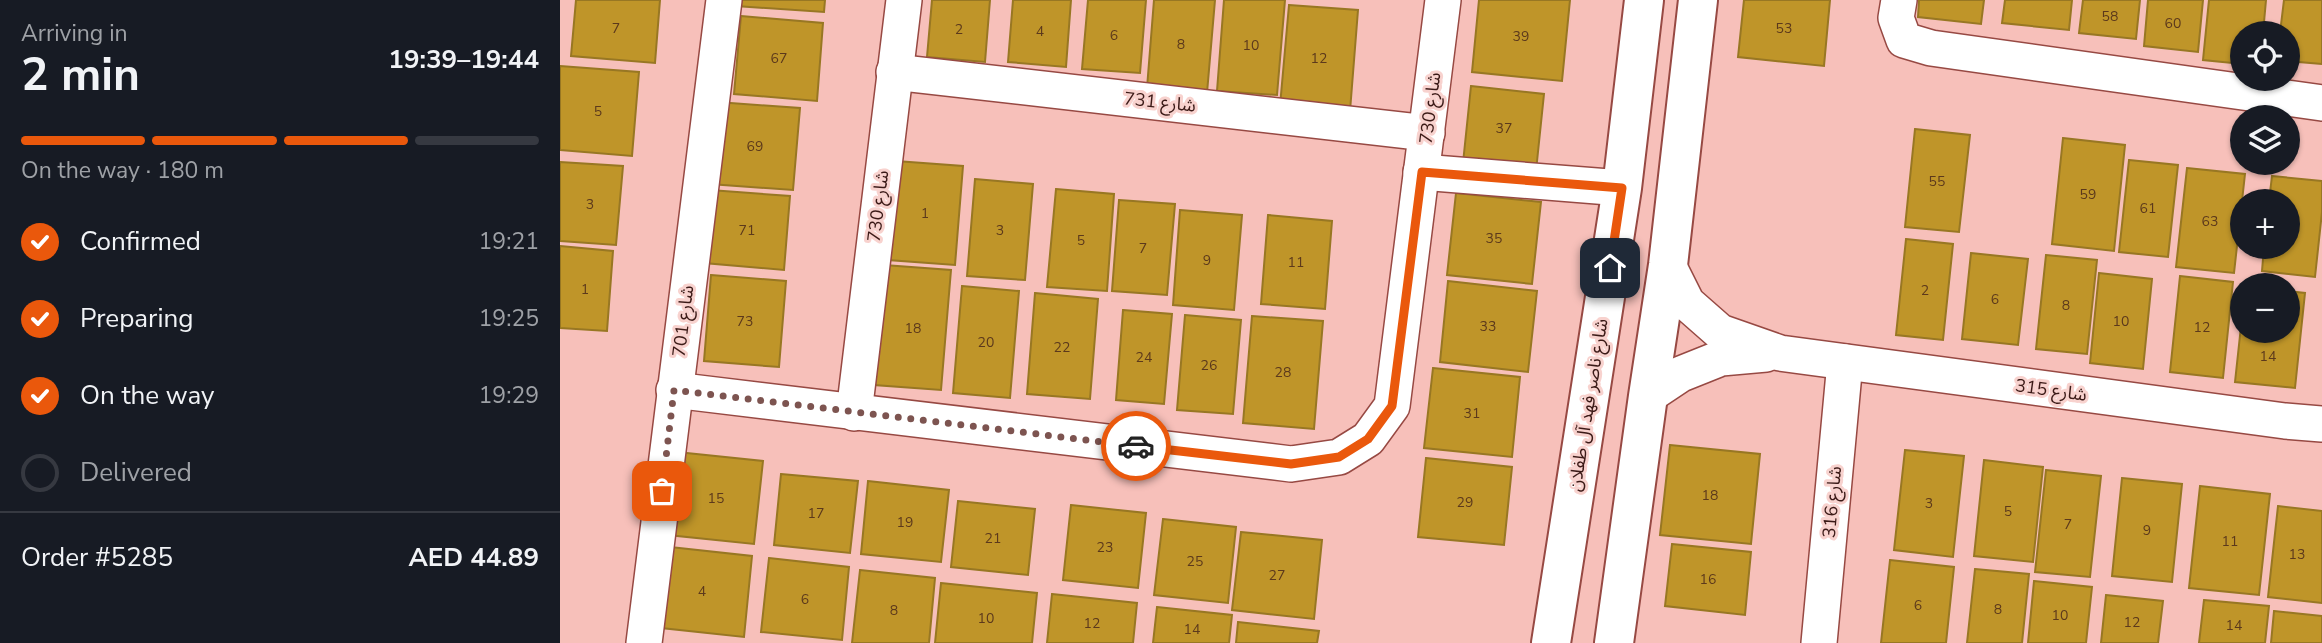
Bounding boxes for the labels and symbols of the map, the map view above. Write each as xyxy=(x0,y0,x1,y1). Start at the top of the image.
house number: 58 xyxy=(2102,7,2118,26)
house number: 60 xyxy=(2165,14,2181,33)
house number: 7 xyxy=(612,19,620,38)
house number: 53 xyxy=(1776,19,1792,38)
house number: 2 xyxy=(955,20,963,39)
house number: 4 xyxy=(1036,22,1044,41)
house number: 6 xyxy=(1110,26,1118,45)
house number: 39 xyxy=(1513,27,1529,46)
house number: 8 xyxy=(1177,35,1185,54)
house number: 10 xyxy=(1243,36,1259,55)
house number: 67 xyxy=(771,49,787,68)
house number: 12 xyxy=(1311,49,1327,68)
street label: شارع 730 xyxy=(1414,71,1448,145)
street label: شارع 731 xyxy=(1123,86,1197,120)
house number: 5 xyxy=(594,102,602,121)
house number: 37 xyxy=(1496,119,1512,138)
house number: 69 xyxy=(747,137,763,156)
street label: شارع 730 xyxy=(862,169,896,243)
house number: 55 xyxy=(1929,172,1945,191)
house number: 59 xyxy=(2080,185,2096,204)
house number: 3 xyxy=(586,195,594,214)
house number: 61 xyxy=(2140,199,2156,218)
house number: 1 xyxy=(921,204,929,223)
house number: 63 xyxy=(2202,212,2218,231)
house number: 71 xyxy=(739,221,755,240)
house number: 3 xyxy=(996,221,1004,240)
house number: 35 xyxy=(1486,229,1502,248)
house number: 5 xyxy=(1077,231,1085,250)
pin xyxy=(1580,238,1640,298)
house number: 7 xyxy=(1139,239,1147,258)
house number: 9 xyxy=(1203,251,1211,270)
house number: 11 xyxy=(1288,253,1304,272)
house number: 1 xyxy=(581,280,589,299)
house number: 2 xyxy=(1921,281,1929,300)
street label: شارع 701 xyxy=(667,284,701,358)
house number: 6 xyxy=(1991,290,1999,309)
house number: 8 xyxy=(2062,296,2070,315)
house number: 73 xyxy=(737,312,753,331)
house number: 10 xyxy=(2113,312,2129,331)
house number: 33 xyxy=(1480,317,1496,336)
street label: شارع ناصر فهد آل طفلان xyxy=(1562,317,1615,493)
house number: 12 xyxy=(2194,318,2210,337)
house number: 18 xyxy=(905,319,921,338)
house number: 20 xyxy=(978,333,994,352)
house number: 22 xyxy=(1054,338,1070,357)
house number: 14 xyxy=(2260,347,2276,366)
house number: 24 xyxy=(1136,348,1152,367)
house number: 26 xyxy=(1201,356,1217,375)
house number: 28 xyxy=(1275,363,1291,382)
street label: شارع 315 xyxy=(2013,373,2088,409)
house number: 31 xyxy=(1464,404,1480,423)
courier xyxy=(1101,411,1171,481)
pin xyxy=(632,461,692,521)
street label: شارع 316 xyxy=(1817,465,1849,539)
house number: 18 xyxy=(1702,486,1718,505)
house number: 15 xyxy=(708,489,724,508)
house number: 29 xyxy=(1457,493,1473,512)
house number: 3 xyxy=(1925,494,1933,513)
house number: 5 xyxy=(2004,502,2012,521)
house number: 17 xyxy=(808,504,824,523)
house number: 19 xyxy=(897,513,913,532)
house number: 7 xyxy=(2064,515,2072,534)
house number: 9 xyxy=(2143,521,2151,540)
house number: 21 xyxy=(985,529,1001,548)
house number: 11 xyxy=(2222,532,2238,551)
house number: 23 xyxy=(1097,538,1113,557)
house number: 13 xyxy=(2289,545,2305,564)
house number: 25 xyxy=(1187,552,1203,571)
house number: 27 xyxy=(1269,566,1285,585)
house number: 16 xyxy=(1700,570,1716,589)
house number: 4 xyxy=(698,582,706,601)
house number: 6 xyxy=(801,590,809,609)
house number: 6 xyxy=(1914,596,1922,615)
house number: 8 xyxy=(1994,600,2002,619)
house number: 8 xyxy=(890,601,898,620)
house number: 10 xyxy=(2052,606,2068,625)
house number: 10 xyxy=(978,609,994,628)
house number: 12 xyxy=(2124,613,2140,632)
house number: 12 xyxy=(1084,614,1100,633)
house number: 14 xyxy=(2226,616,2242,635)
house number: 14 xyxy=(1184,620,1200,639)

